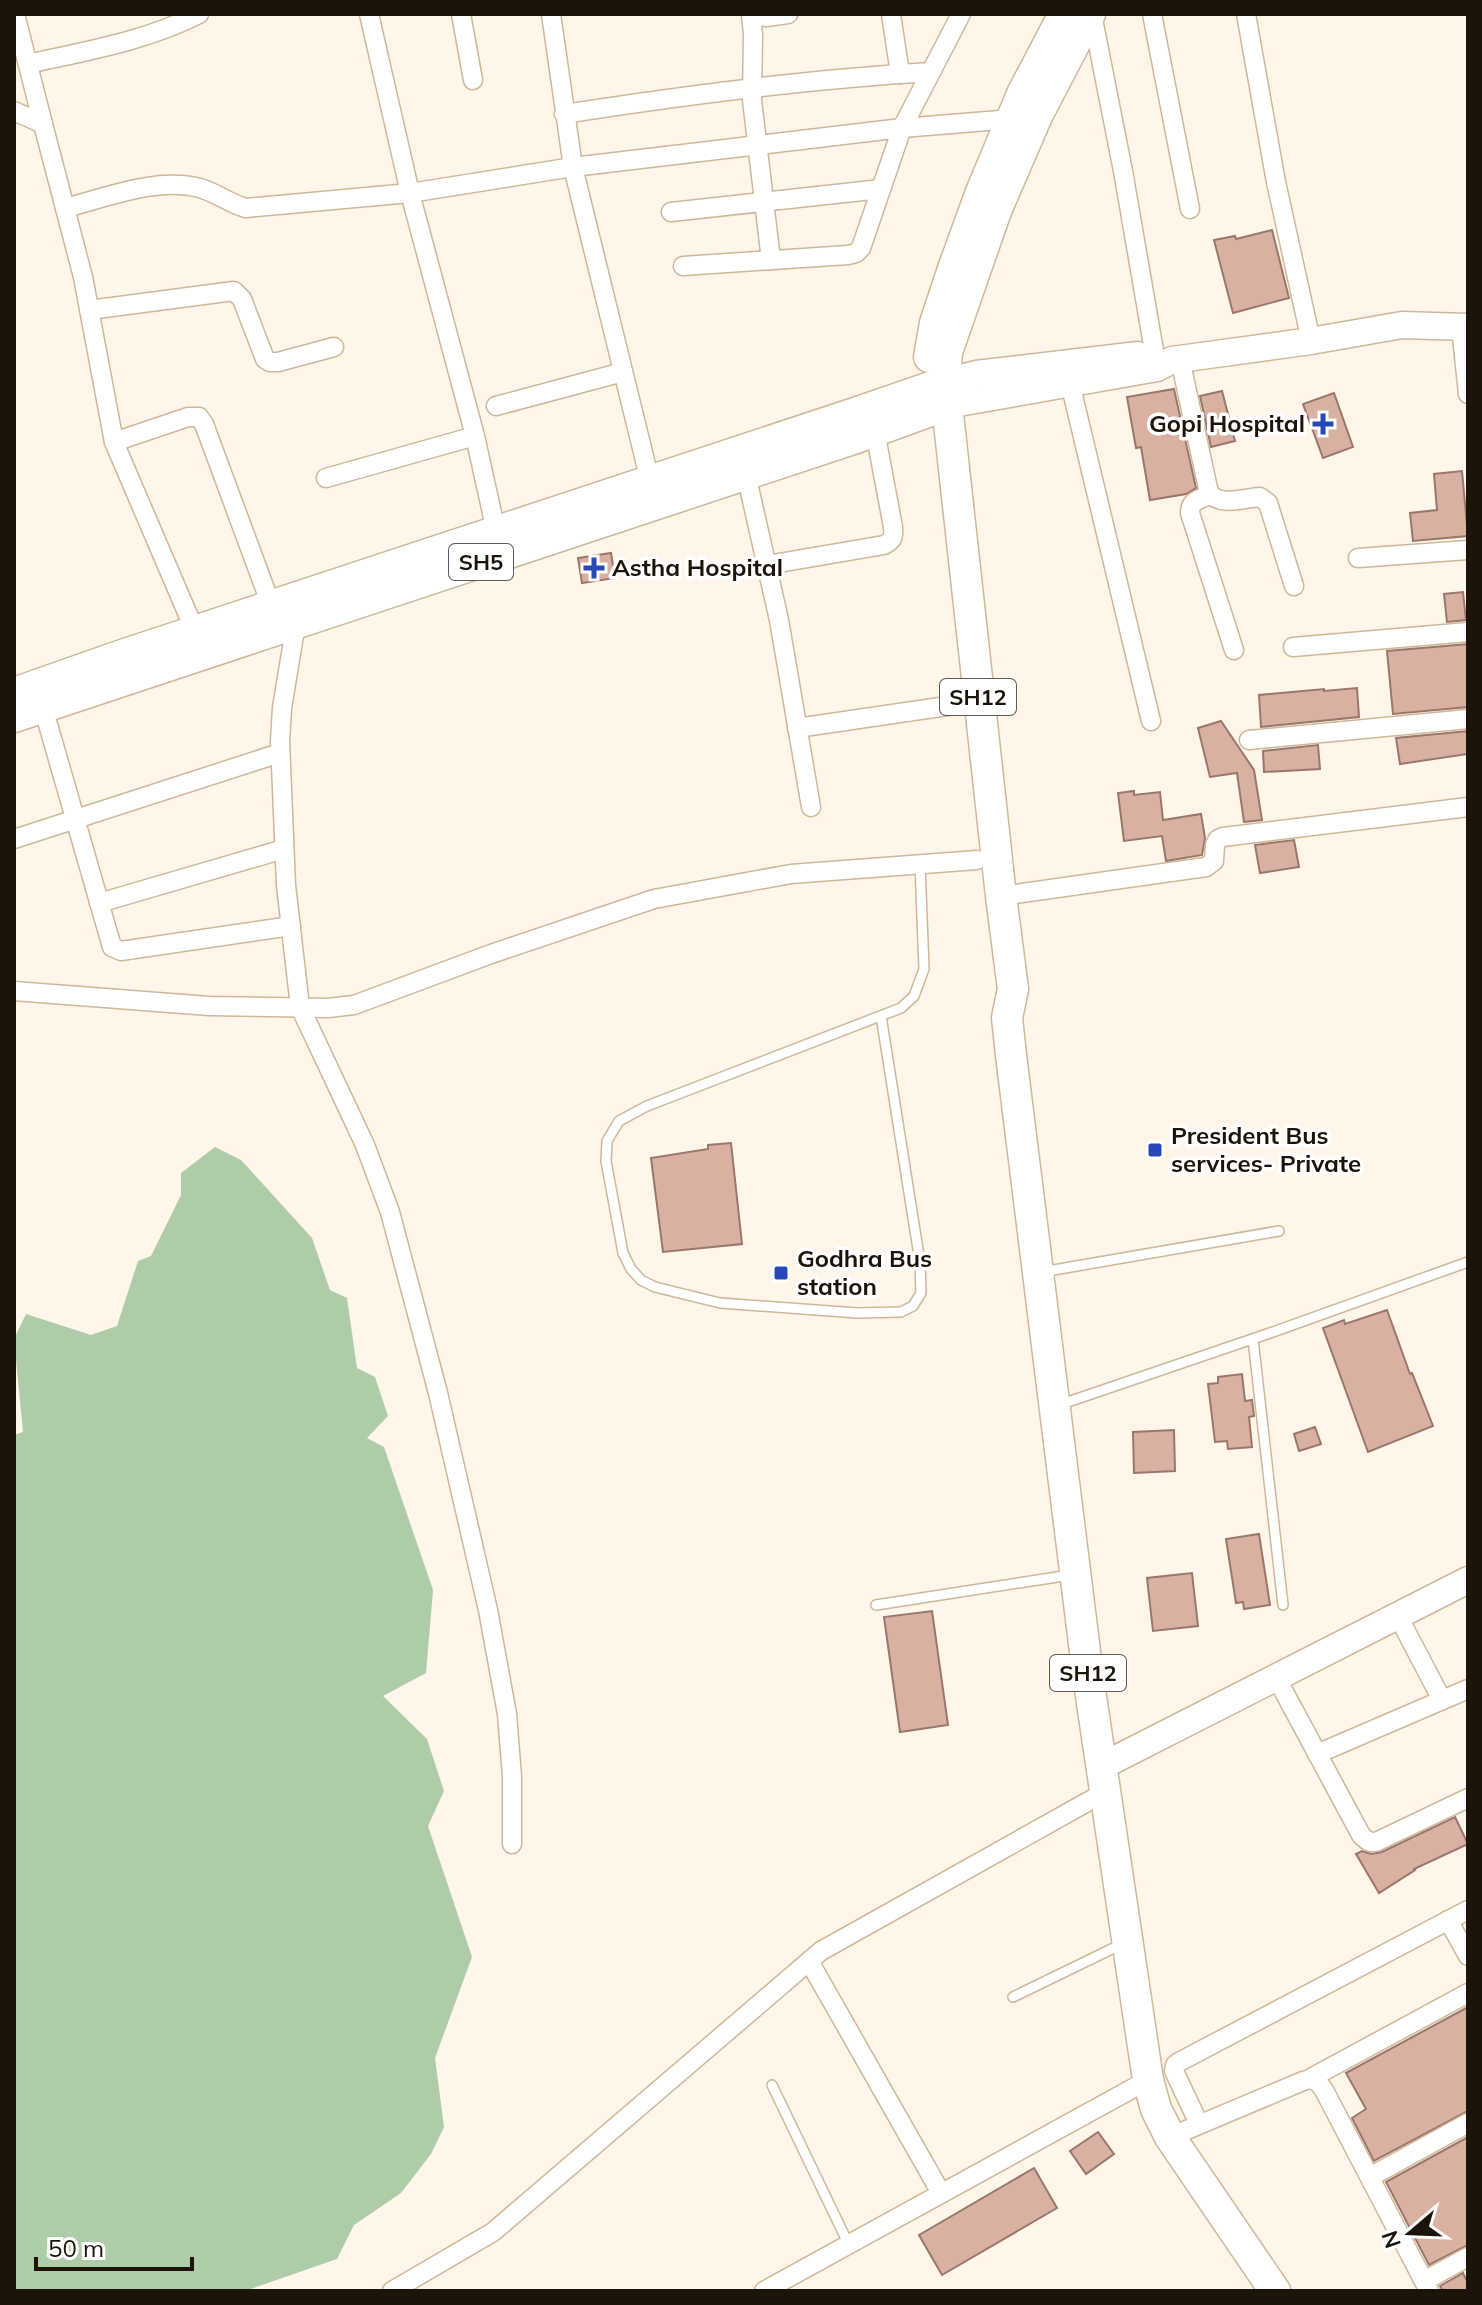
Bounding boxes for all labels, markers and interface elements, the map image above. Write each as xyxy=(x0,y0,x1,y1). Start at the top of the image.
place label: Gopi Hospital xyxy=(1149,408,1305,438)
marker: Gopi Hospital xyxy=(1312,413,1334,435)
road number: SH5 xyxy=(449,544,513,580)
place label: Astha Hospital xyxy=(612,552,783,582)
marker: Astha Hospital xyxy=(583,557,605,579)
road number: SH12 xyxy=(940,679,1016,715)
place label: President Bus services- Private xyxy=(1171,1120,1361,1178)
marker: President Bus services- Private xyxy=(1146,1141,1164,1159)
place label: Godhra Bus station xyxy=(797,1243,932,1301)
marker: Godhra Bus station xyxy=(772,1264,790,1282)
road number: SH12 xyxy=(1050,1655,1126,1691)
north arrow xyxy=(1370,2193,1450,2273)
scale bar xyxy=(36,2221,192,2271)
text: N xyxy=(1375,2227,1407,2252)
text: 50 m xyxy=(48,2233,104,2263)

